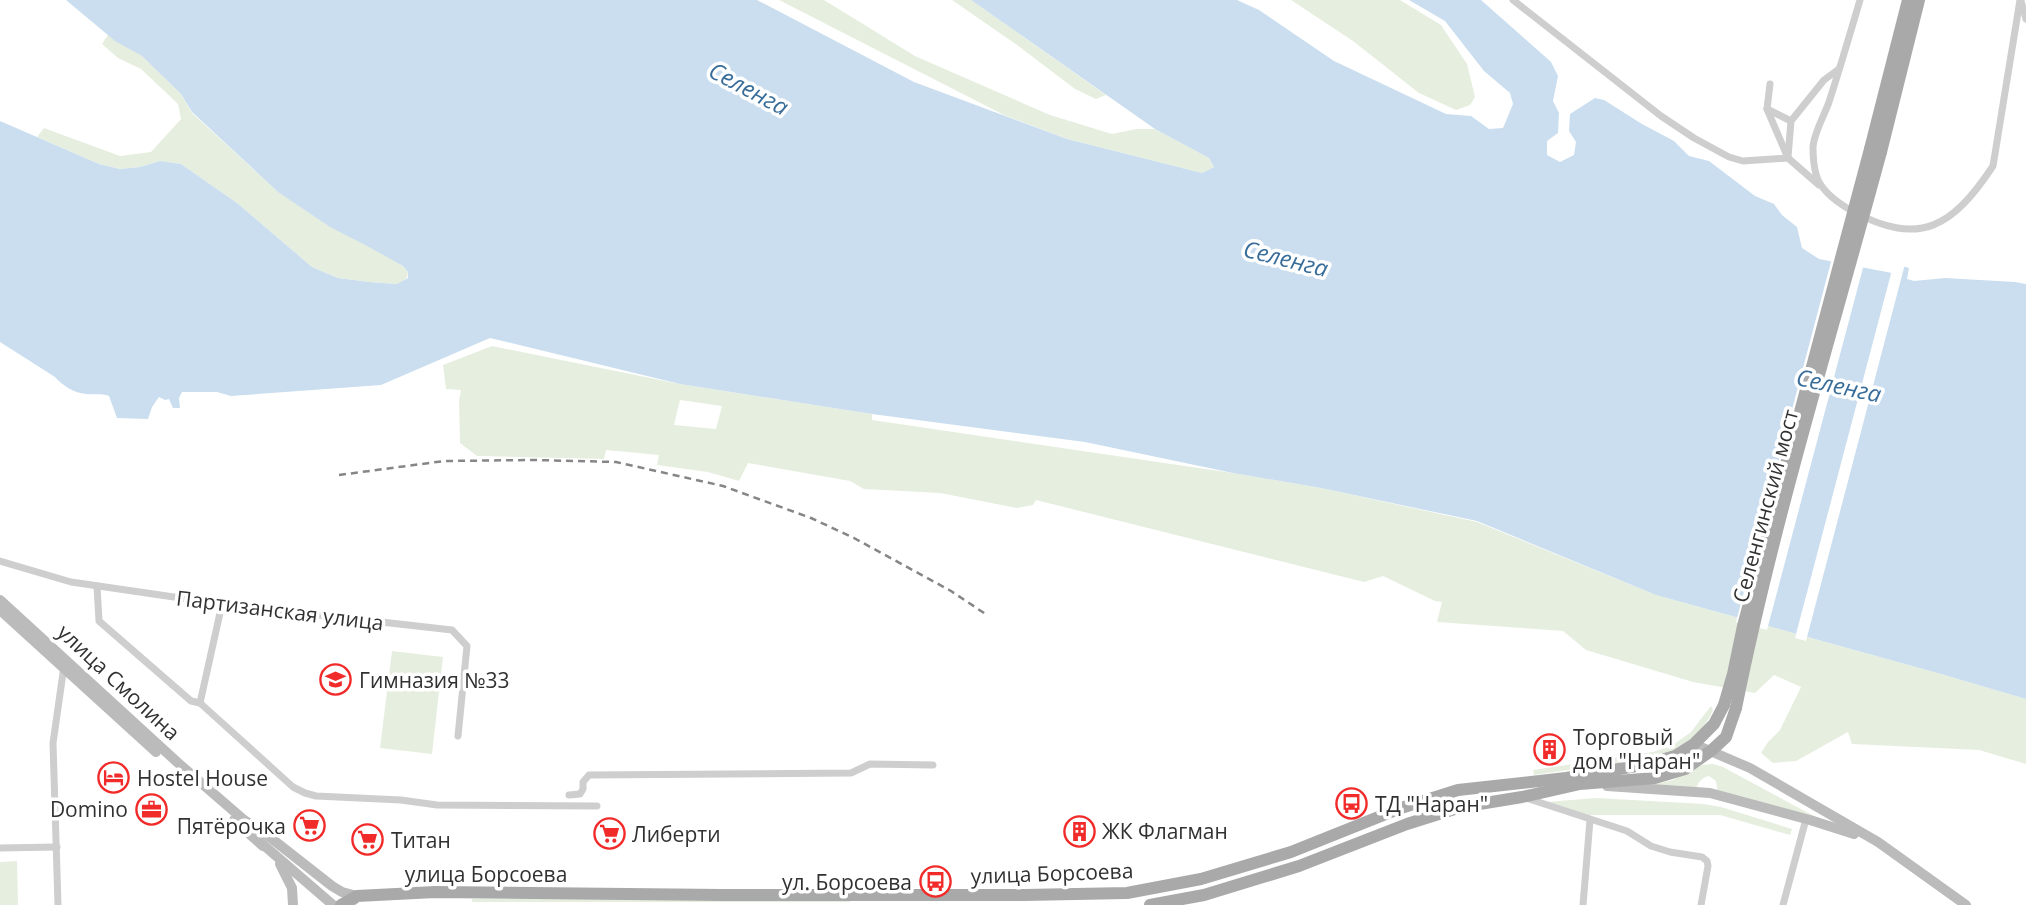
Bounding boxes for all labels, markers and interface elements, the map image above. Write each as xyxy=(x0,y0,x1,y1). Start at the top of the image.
water label: Селенга xyxy=(704,54,794,122)
water label: Селенга xyxy=(1240,232,1332,284)
water label: Селенга xyxy=(1794,360,1884,410)
street label: Селенгинский мост xyxy=(1726,406,1804,606)
street label: Партизанская улица xyxy=(175,583,385,637)
street label: улица Смолина xyxy=(52,618,186,746)
school or university icon: Гимназия №33 xyxy=(319,663,353,697)
place label: Гимназия №33 xyxy=(359,666,510,694)
place label: Торговый дом "Наран" xyxy=(1573,723,1700,775)
building icon: Торговый дом "Наран" xyxy=(1533,732,1567,766)
hotel icon: Hostel House xyxy=(97,761,131,795)
place label: Hostel House xyxy=(137,764,268,792)
bus stop icon: ТД "Наран" xyxy=(1335,787,1369,821)
place label: ТД "Наран" xyxy=(1375,790,1488,818)
office icon: Domino xyxy=(134,792,168,826)
place label: Domino xyxy=(50,795,128,823)
supermarket icon: Пятёрочка xyxy=(292,809,326,843)
place label: Пятёрочка xyxy=(177,812,286,840)
building icon: ЖК Флагман xyxy=(1062,814,1096,848)
supermarket icon: Либерти xyxy=(592,817,626,851)
place label: ЖК Флагман xyxy=(1102,817,1228,845)
place label: Либерти xyxy=(632,820,720,848)
supermarket icon: Титан xyxy=(351,823,385,857)
place label: Титан xyxy=(391,826,451,854)
street label: улица Борсоева xyxy=(970,856,1134,890)
street label: улица Борсоева xyxy=(405,860,567,888)
bus stop icon: ул. Борсоева xyxy=(918,865,952,899)
place label: ул. Борсоева xyxy=(782,868,912,896)

